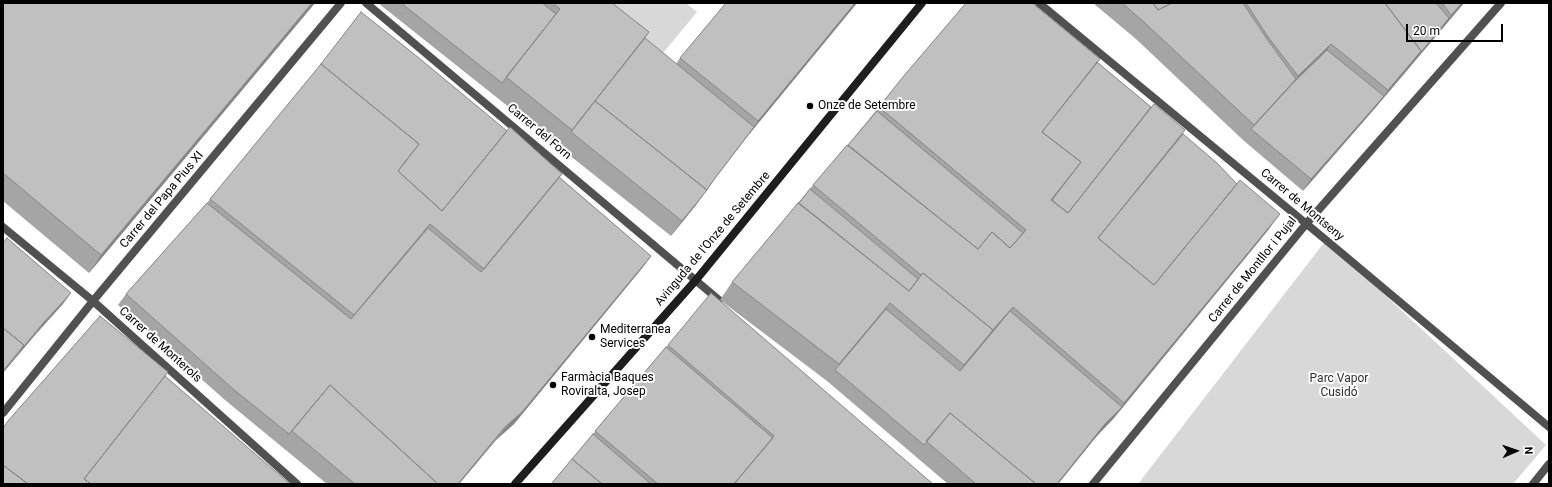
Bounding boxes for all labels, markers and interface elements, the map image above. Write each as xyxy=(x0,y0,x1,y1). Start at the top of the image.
scale bar xyxy=(1408,16,1505,42)
text: 20 m xyxy=(1413,24,1440,38)
place label: Onze de Setembre xyxy=(818,99,916,113)
street label: Carrer del Forn xyxy=(504,101,574,163)
marker: Onze de Setembre xyxy=(805,101,815,111)
street label: Carrer del Papa Pius XI xyxy=(117,149,207,251)
street label: Carrer de Montseny xyxy=(1257,166,1347,244)
street label: Avinguda de l'Onze de Setembre xyxy=(652,169,774,309)
street label: Carrer de Montllor i Pujal xyxy=(1206,214,1300,326)
street label: Carrer de Monterols xyxy=(116,304,204,386)
place label: Mediterranea Services xyxy=(600,323,671,351)
marker: Mediterranea Services xyxy=(587,332,597,342)
place label: Farmàcia Baques Roviralta, Josep xyxy=(561,371,654,399)
park label: Parc Vapor Cusidó xyxy=(1310,372,1368,400)
marker: Farmàcia Baques Roviralta, Josep xyxy=(548,380,558,390)
north arrow xyxy=(1496,431,1536,471)
text: N xyxy=(1522,446,1535,455)

